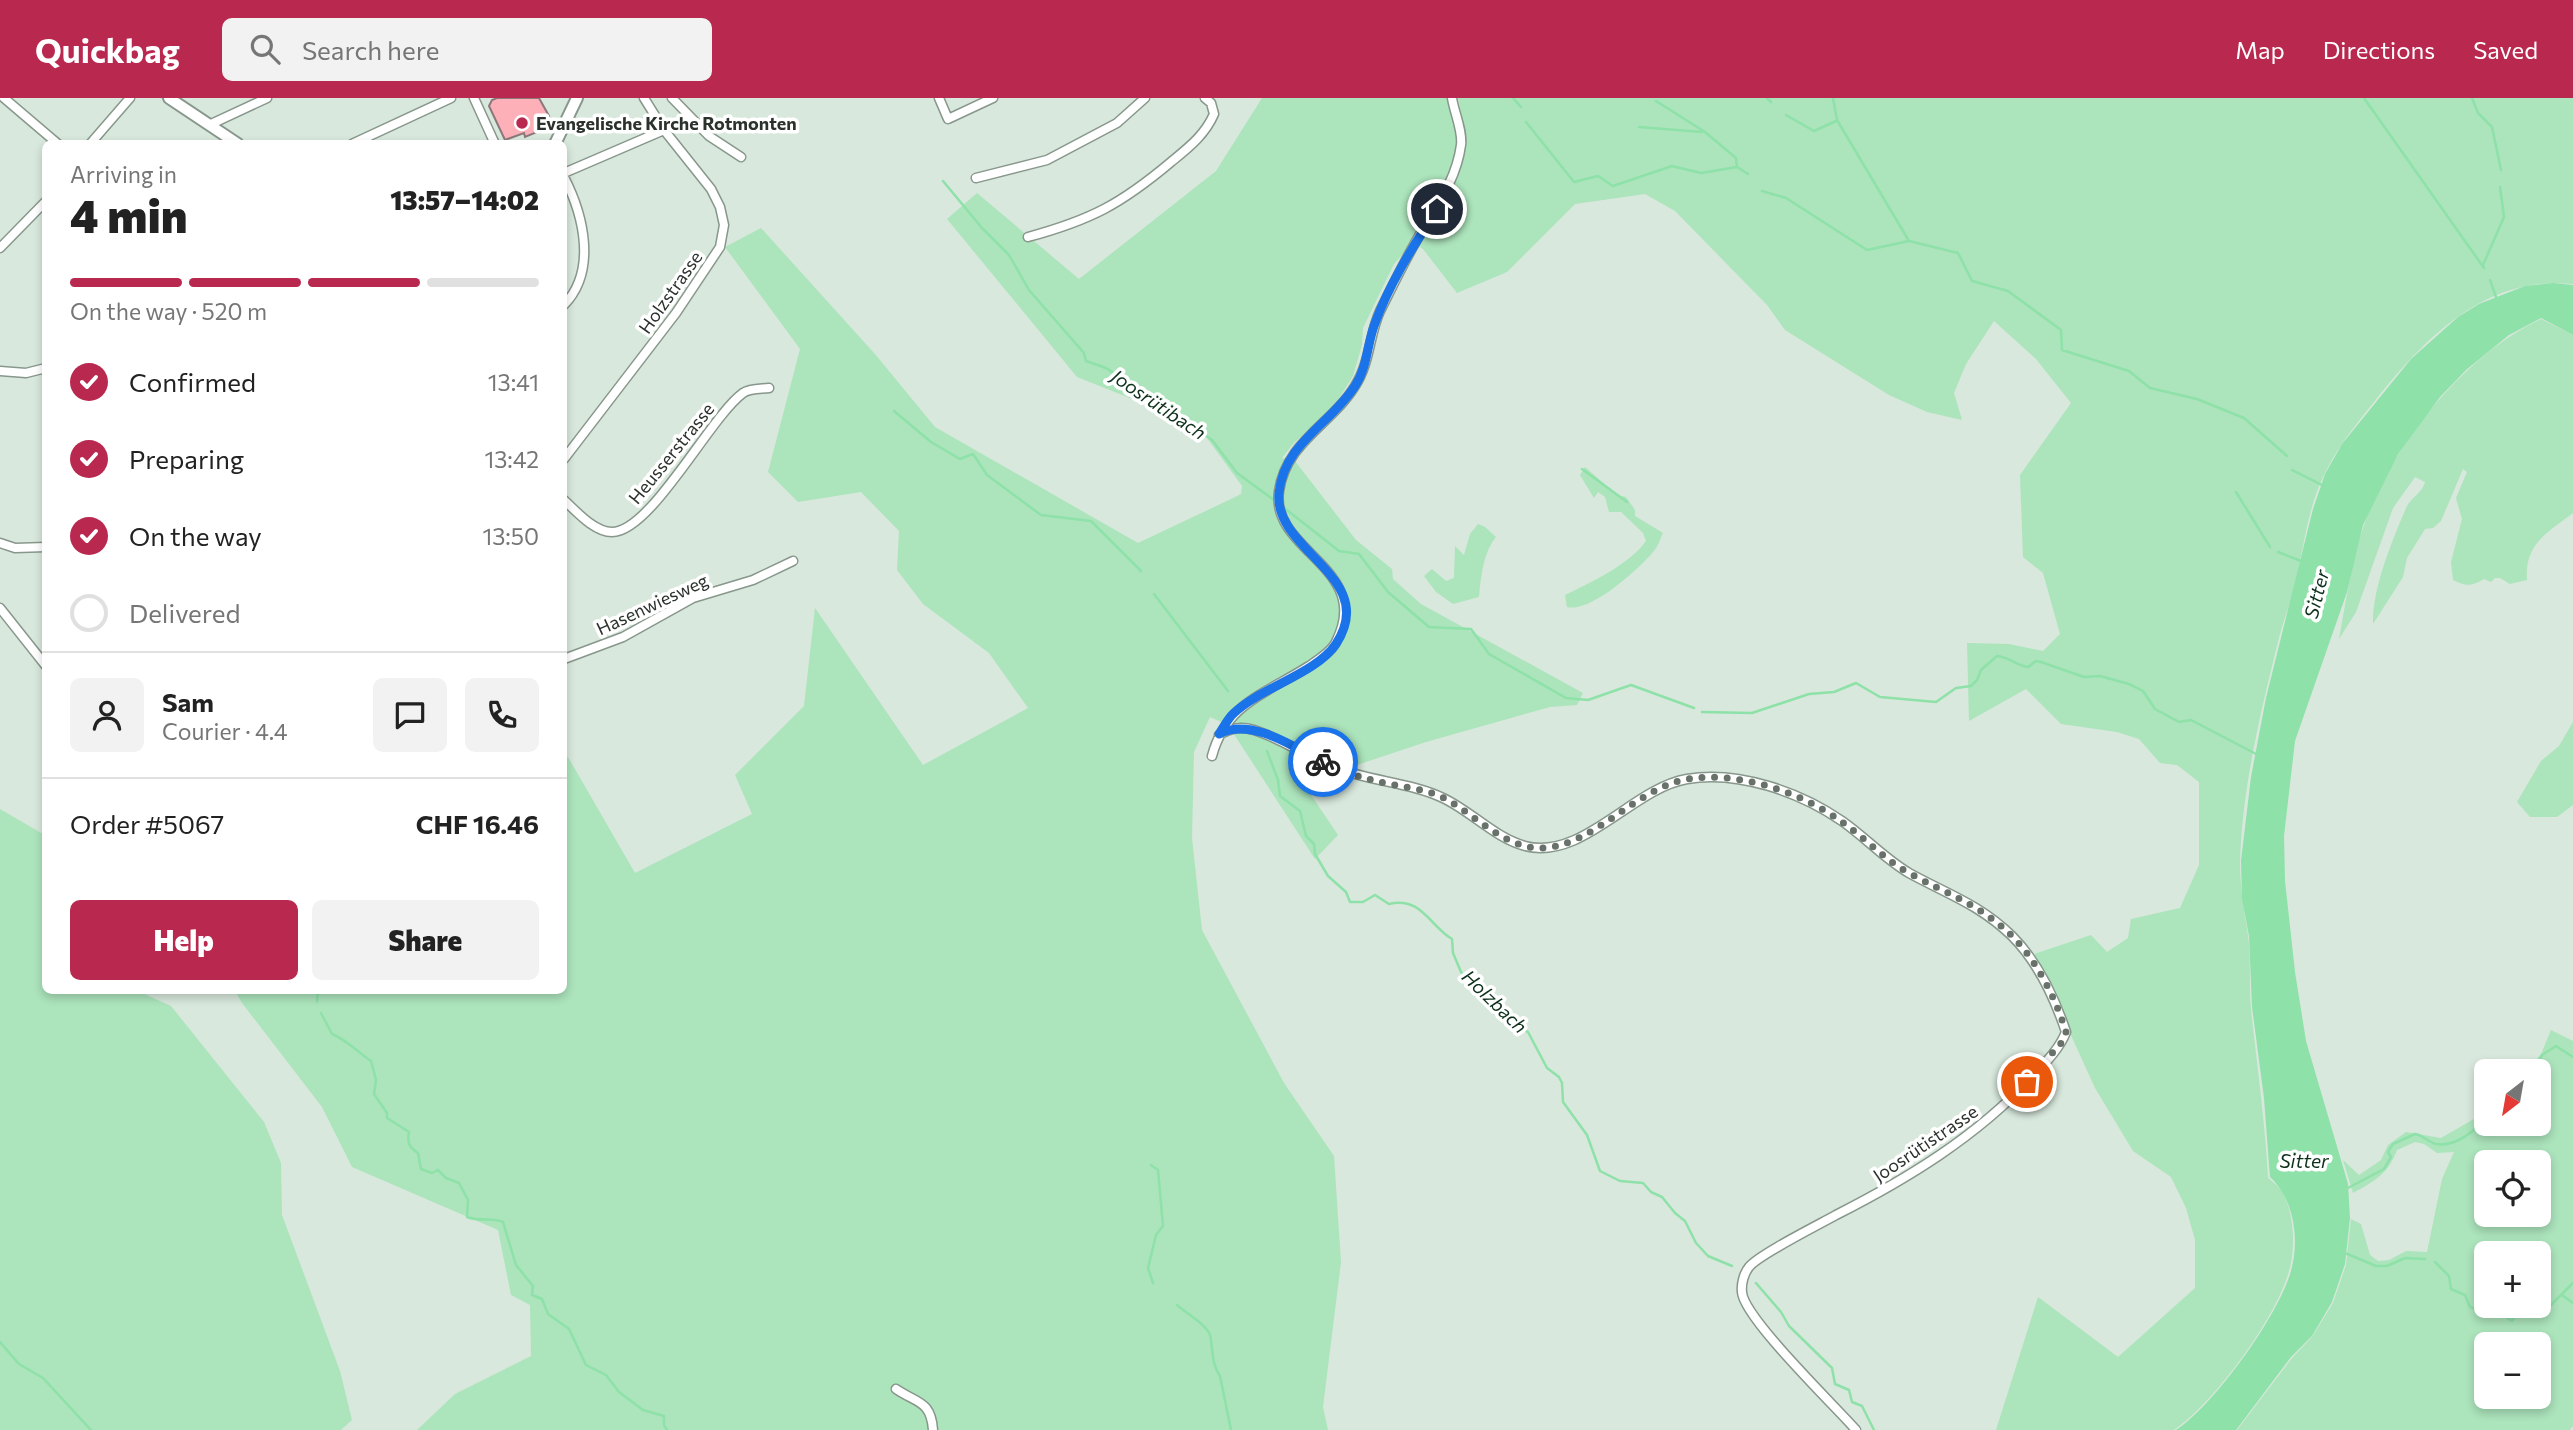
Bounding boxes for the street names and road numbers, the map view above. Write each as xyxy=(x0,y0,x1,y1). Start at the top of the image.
street label: Holzstrasse xyxy=(634,247,706,337)
street label: Heusserstrasse xyxy=(624,398,718,508)
street label: Hasenwiesweg xyxy=(593,568,712,639)
street label: Joosrütistrasse xyxy=(1868,1100,1982,1186)

